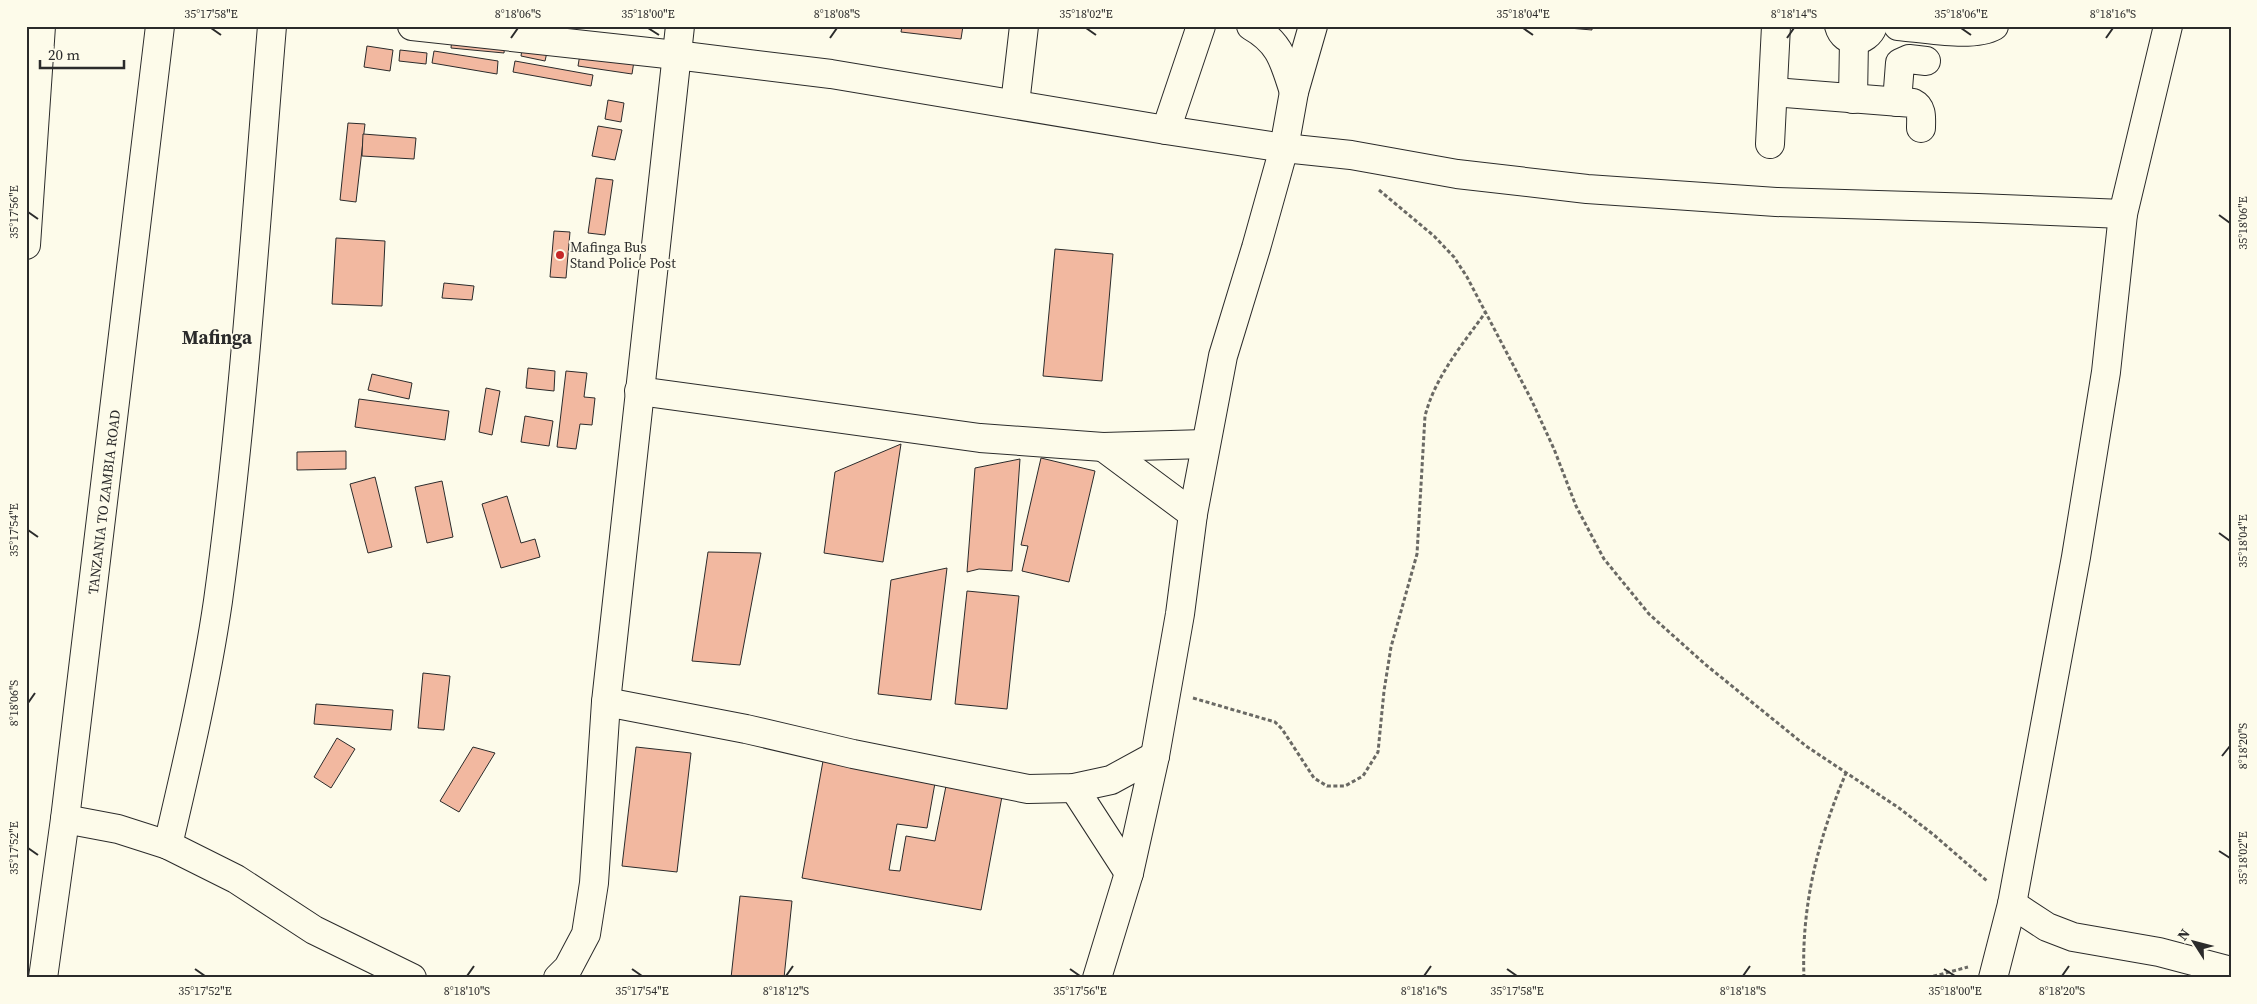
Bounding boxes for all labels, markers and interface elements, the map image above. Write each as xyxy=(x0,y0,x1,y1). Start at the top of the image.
text: 35°17'58"E xyxy=(184,6,238,22)
text: 8°18'06"S xyxy=(495,6,541,22)
text: 35°18'00"E xyxy=(621,6,675,22)
text: 8°18'08"S xyxy=(814,6,860,22)
text: 35°18'02"E xyxy=(1059,6,1113,22)
text: 35°18'04"E xyxy=(1496,6,1550,22)
text: 8°18'14"S xyxy=(1771,6,1817,22)
text: 35°18'06"E xyxy=(1934,6,1988,22)
text: 8°18'16"S xyxy=(2090,6,2136,22)
scale bar xyxy=(40,38,124,70)
text: 20 m xyxy=(48,44,80,65)
text: 35°17'56"E xyxy=(6,185,22,239)
text: 35°18'06"E xyxy=(2235,196,2251,250)
place label: Mafinga Bus Stand Police Post xyxy=(570,237,676,273)
marker: Mafinga Bus Stand Police Post xyxy=(554,249,566,261)
district label: Mafinga xyxy=(182,324,253,350)
street label: TANZANIA TO ZAMBIA ROAD xyxy=(83,408,125,595)
text: 35°17'54"E xyxy=(6,503,22,557)
text: 35°18'04"E xyxy=(2235,514,2251,568)
text: 8°18'06"S xyxy=(6,680,22,726)
text: 8°18'20"S xyxy=(2235,723,2251,769)
text: 35°17'52"E xyxy=(6,821,22,875)
text: 35°18'02"E xyxy=(2235,831,2251,885)
north arrow xyxy=(2170,916,2220,966)
text: N xyxy=(2172,924,2195,944)
text: 35°17'52"E xyxy=(178,983,232,999)
text: 8°18'10"S xyxy=(444,983,490,999)
text: 35°17'54"E xyxy=(615,983,669,999)
text: 8°18'12"S xyxy=(763,983,809,999)
text: 35°17'56"E xyxy=(1053,983,1107,999)
text: 8°18'16"S xyxy=(1401,983,1447,999)
text: 35°17'58"E xyxy=(1490,983,1544,999)
text: 8°18'18"S xyxy=(1720,983,1766,999)
text: 35°18'00"E xyxy=(1928,983,1982,999)
text: 8°18'20"S xyxy=(2039,983,2085,999)

